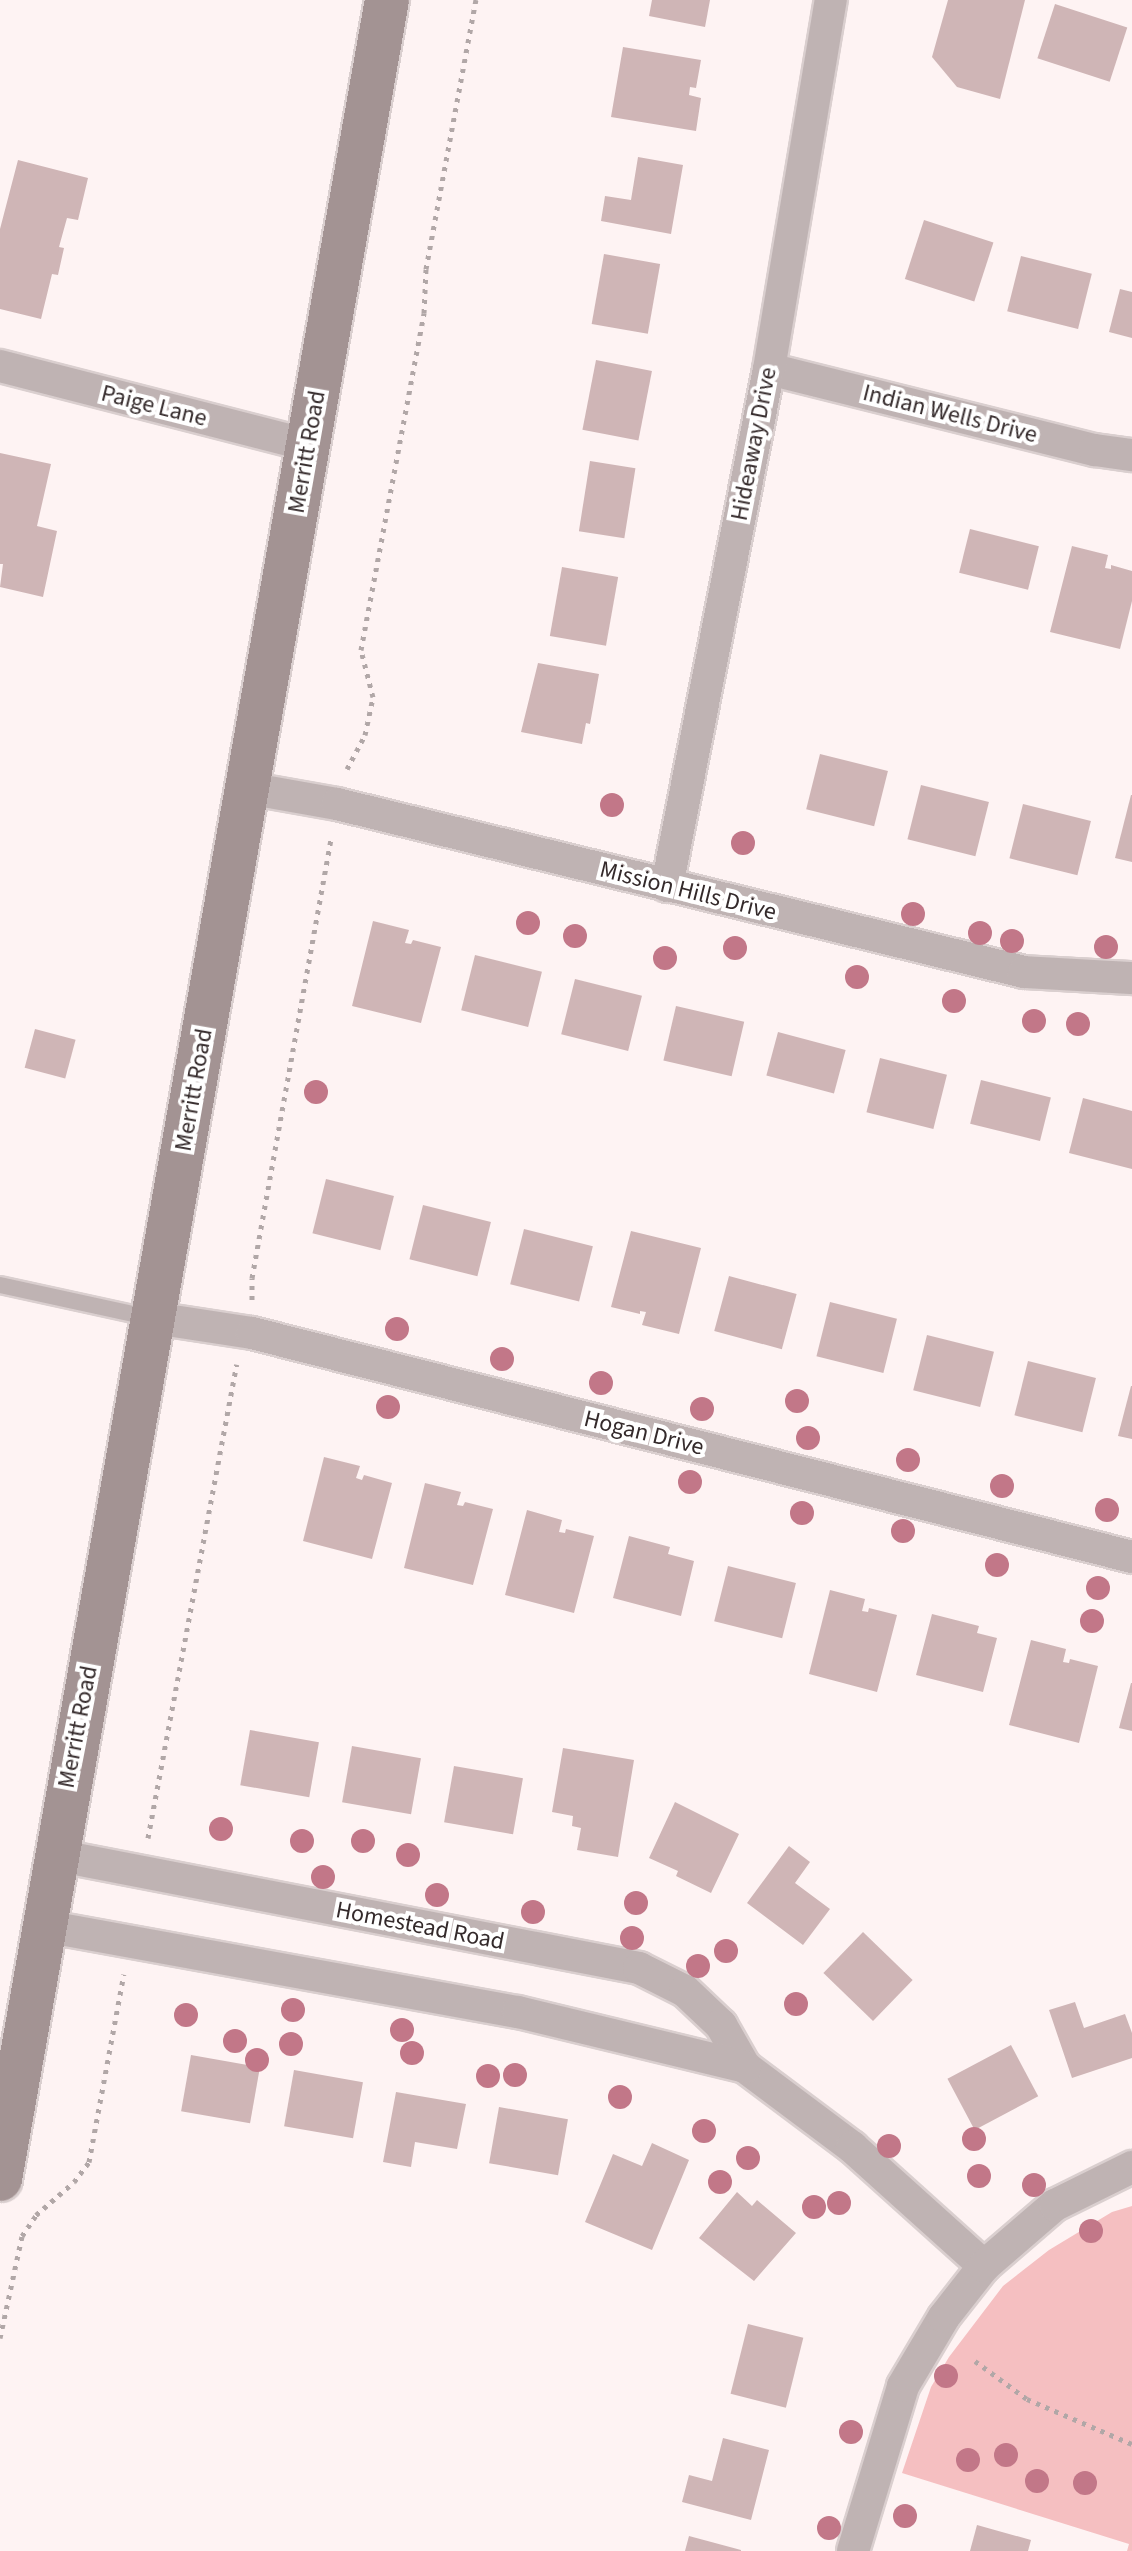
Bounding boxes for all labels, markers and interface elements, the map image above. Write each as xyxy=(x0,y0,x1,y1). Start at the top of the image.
street label: Hideaway Drive xyxy=(725,365,783,523)
street label: Indian Wells Drive xyxy=(860,378,1040,450)
street label: Paige Lane xyxy=(98,379,210,433)
street label: Merritt Road xyxy=(282,388,332,516)
street label: Mission Hills Drive xyxy=(597,855,779,927)
street label: Merritt Road xyxy=(169,1026,219,1154)
street label: Hogan Drive xyxy=(581,1404,707,1462)
street label: Merritt Road xyxy=(52,1663,104,1791)
street label: Homestead Road xyxy=(333,1896,507,1956)

